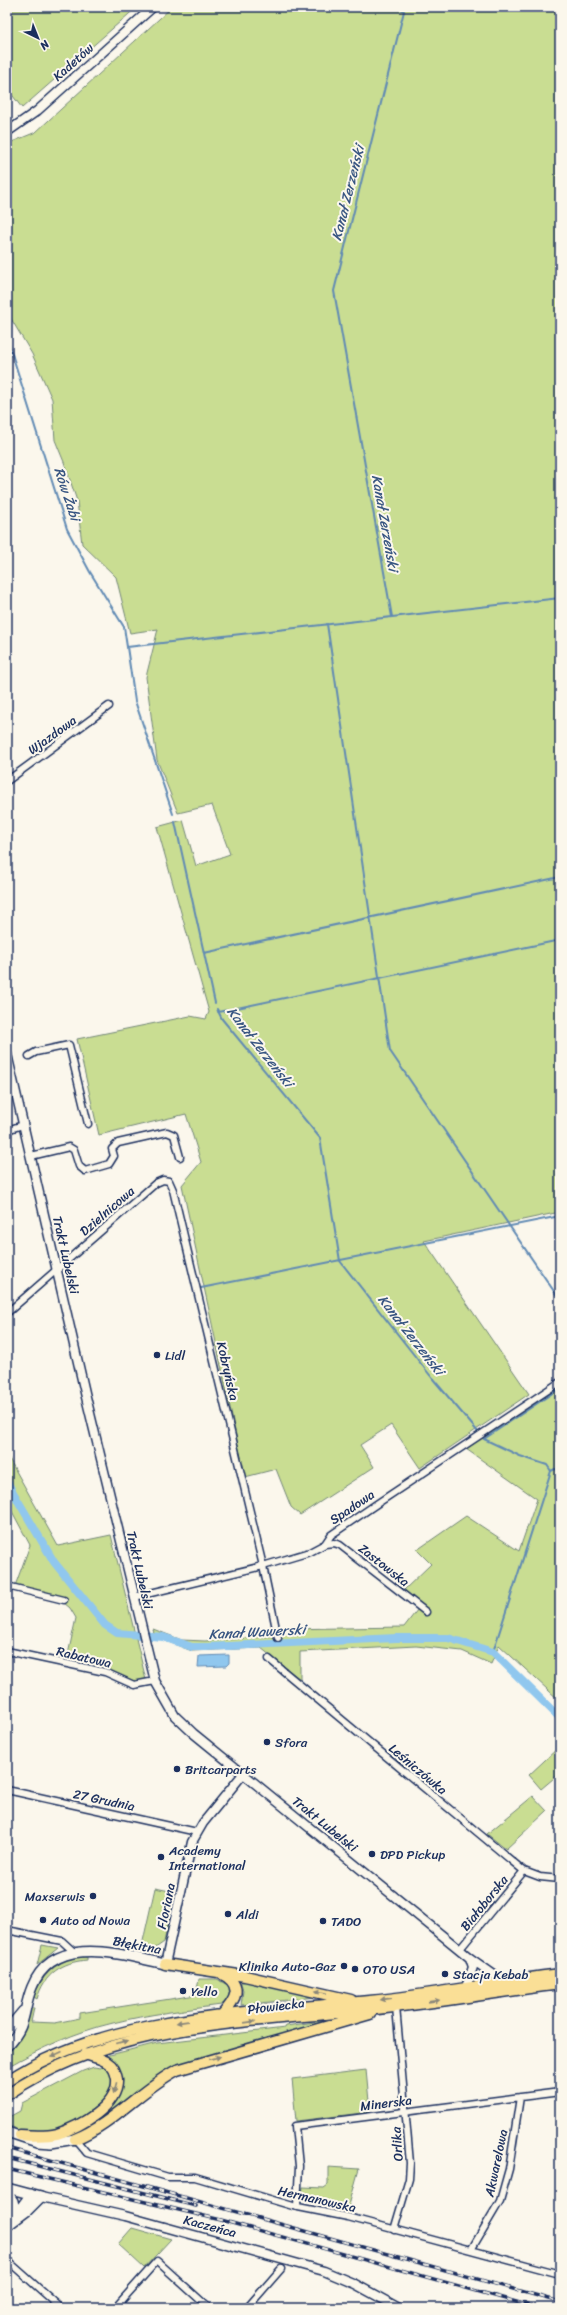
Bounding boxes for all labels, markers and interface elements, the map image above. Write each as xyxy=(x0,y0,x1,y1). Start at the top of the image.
north arrow xyxy=(18,18,58,58)
text: N xyxy=(35,35,54,55)
street label: Kadetów xyxy=(47,37,99,87)
water label: Kanał Zerzeński xyxy=(324,140,373,243)
water label: Rów Żabi xyxy=(47,464,88,527)
water label: Kanał Zerzeński xyxy=(364,473,406,576)
street label: Wjazdowa xyxy=(23,709,82,761)
water label: Kanał Zerzeński xyxy=(220,1001,302,1096)
street label: Dzielnicowa xyxy=(74,1180,140,1242)
street label: Trakt Lubelski xyxy=(46,1214,86,1297)
water label: Kanał Zerzeński xyxy=(371,1289,453,1384)
street label: Kobryńska xyxy=(210,1339,246,1403)
place label: Lidl xyxy=(165,1344,185,1367)
marker: Lidl xyxy=(152,1350,162,1360)
street label: Spadowa xyxy=(325,1483,380,1531)
street label: Trakt Lubelski xyxy=(120,1529,160,1612)
street label: Zastowska xyxy=(353,1537,415,1593)
water label: Kanał Wawerski xyxy=(208,1617,309,1647)
street label: Rabatowa xyxy=(54,1640,114,1675)
place label: Sfora xyxy=(275,1731,308,1754)
marker: Sfora xyxy=(262,1737,272,1747)
street label: Leśniczówka xyxy=(383,1737,453,1801)
place label: Britcarparts xyxy=(185,1758,257,1781)
marker: Britcarparts xyxy=(172,1764,182,1774)
street label: 27 Grudnia xyxy=(71,1782,138,1818)
street label: Trakt Lubelski xyxy=(287,1790,363,1858)
place label: Academy International xyxy=(168,1839,246,1877)
place label: DPD Pickup xyxy=(380,1843,445,1866)
marker: DPD Pickup xyxy=(367,1849,377,1859)
marker: Academy International xyxy=(156,1852,166,1862)
street label: Białoborska xyxy=(454,1869,514,1936)
street label: Floriana xyxy=(150,1880,182,1931)
place label: Maxserwis xyxy=(25,1885,85,1908)
marker: Maxserwis xyxy=(88,1891,98,1901)
place label: Aldi xyxy=(235,1903,259,1926)
place label: Auto od Nowa xyxy=(50,1909,130,1932)
marker: Aldi xyxy=(223,1909,233,1919)
place label: TADO xyxy=(331,1910,361,1933)
marker: Auto od Nowa xyxy=(38,1915,48,1925)
marker: TADO xyxy=(318,1916,328,1926)
street label: Błękitna xyxy=(111,1929,164,1961)
place label: Klinika Auto-Gaz xyxy=(239,1955,337,1978)
place label: OTO USA xyxy=(363,1958,415,1981)
marker: Klinika Auto-Gaz xyxy=(339,1961,349,1971)
place label: Stacja Kebab xyxy=(453,1963,528,1986)
marker: OTO USA xyxy=(350,1964,360,1974)
marker: Stacja Kebab xyxy=(440,1969,450,1979)
place label: Yello xyxy=(191,1980,218,2003)
marker: Yello xyxy=(178,1986,188,1996)
one-way arrow xyxy=(315,1989,327,1995)
street label: Płowiecka xyxy=(246,1991,306,2021)
one-way arrow xyxy=(380,1996,392,2002)
one-way arrow xyxy=(428,1998,440,2004)
one-way arrow xyxy=(176,2019,189,2025)
one-way arrow xyxy=(244,2019,257,2025)
one-way arrow xyxy=(116,2039,128,2045)
one-way arrow xyxy=(51,2050,63,2057)
one-way arrow xyxy=(208,2055,221,2061)
one-way arrow xyxy=(112,2082,118,2094)
street label: Minerska xyxy=(359,2088,414,2118)
street label: Orlika xyxy=(384,2126,410,2162)
street label: Akwarelowa xyxy=(477,2127,514,2200)
street label: Hermanowska xyxy=(276,2179,359,2219)
street label: Kaczeńca xyxy=(181,2208,239,2244)

